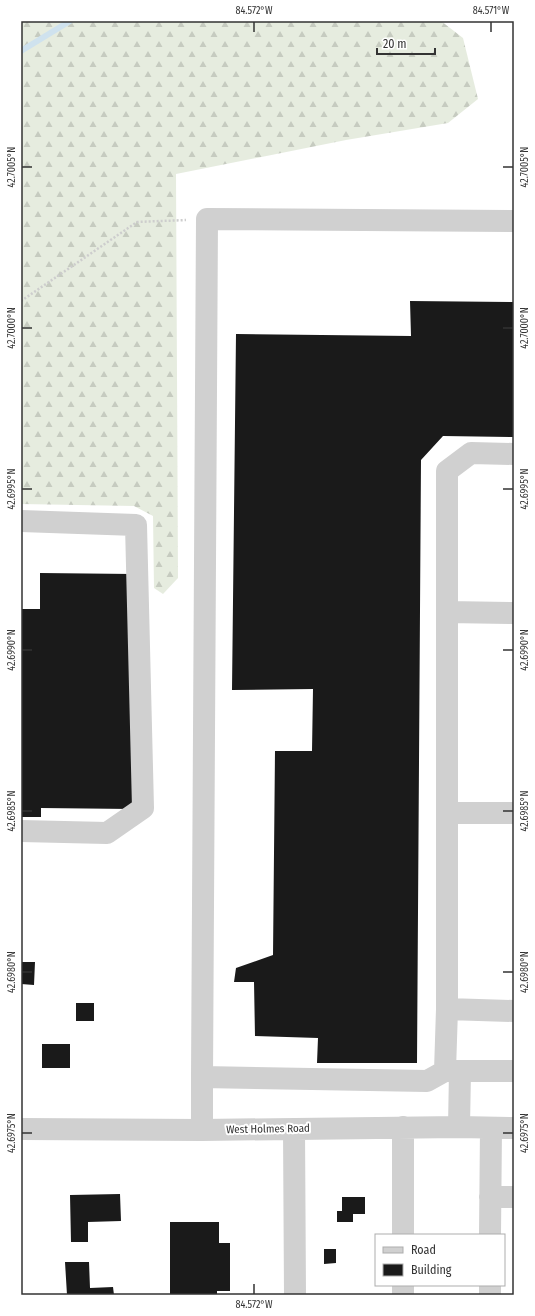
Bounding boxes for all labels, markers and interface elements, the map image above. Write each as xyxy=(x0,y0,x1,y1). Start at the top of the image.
text: 84.572°W xyxy=(236,5,273,17)
text: 84.571°W xyxy=(473,5,510,17)
scale bar xyxy=(377,30,435,56)
text: 20 m xyxy=(383,37,407,51)
text: 42.7005°N xyxy=(6,147,18,187)
text: 42.7005°N xyxy=(519,147,531,187)
text: 42.7000°N xyxy=(6,307,18,349)
text: 42.7000°N xyxy=(519,307,531,349)
text: 42.6995°N xyxy=(6,469,18,509)
text: 42.6995°N xyxy=(519,469,531,509)
text: 42.6990°N xyxy=(6,629,18,671)
text: 42.6990°N xyxy=(519,629,531,671)
text: 42.6985°N xyxy=(6,790,18,832)
text: 42.6985°N xyxy=(519,790,531,832)
text: 42.6980°N xyxy=(6,951,18,993)
text: 42.6980°N xyxy=(519,951,531,993)
text: 42.6975°N xyxy=(6,1113,18,1153)
text: 42.6975°N xyxy=(519,1113,531,1153)
street label: West Holmes Road xyxy=(226,1122,310,1136)
legend xyxy=(375,1234,505,1286)
text: Road xyxy=(411,1243,436,1257)
text: Building xyxy=(411,1263,452,1277)
text: 84.572°W xyxy=(236,1299,273,1311)

